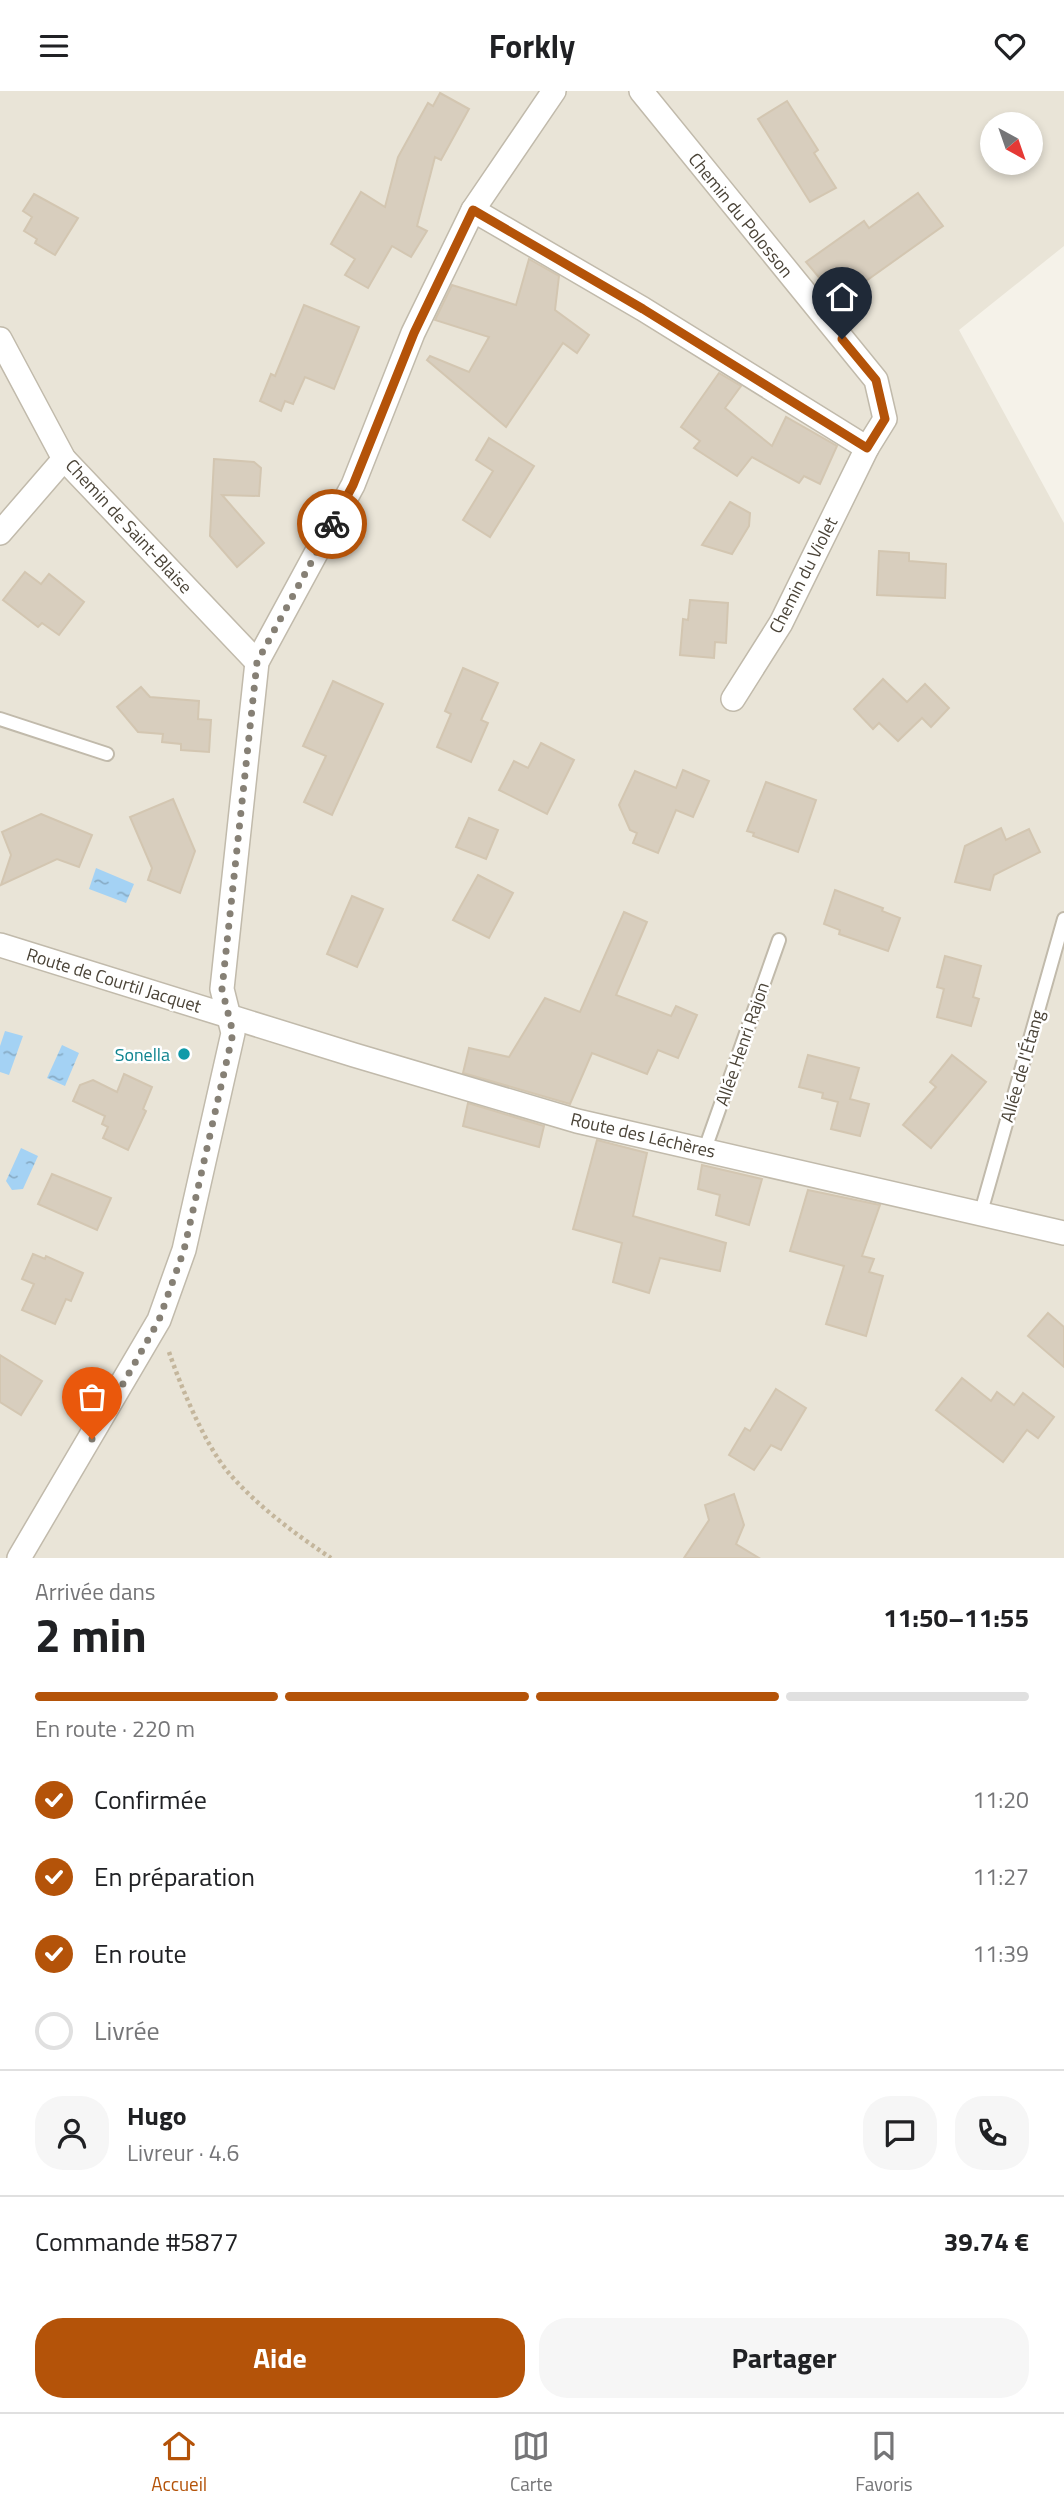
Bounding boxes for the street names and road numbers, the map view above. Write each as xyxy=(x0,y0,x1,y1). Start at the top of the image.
street label: Chemin du Polosson xyxy=(682,147,800,283)
street label: Chemin de Saint-Blaise xyxy=(59,453,199,599)
street label: Chemin du Violet xyxy=(762,511,844,638)
street label: Route de Courtil Jacquet xyxy=(23,941,205,1020)
street label: Allée Henri Rajon xyxy=(708,978,776,1110)
street label: Allée de l'Étang xyxy=(993,1007,1051,1125)
street label: Route des Léchères xyxy=(568,1105,718,1165)

